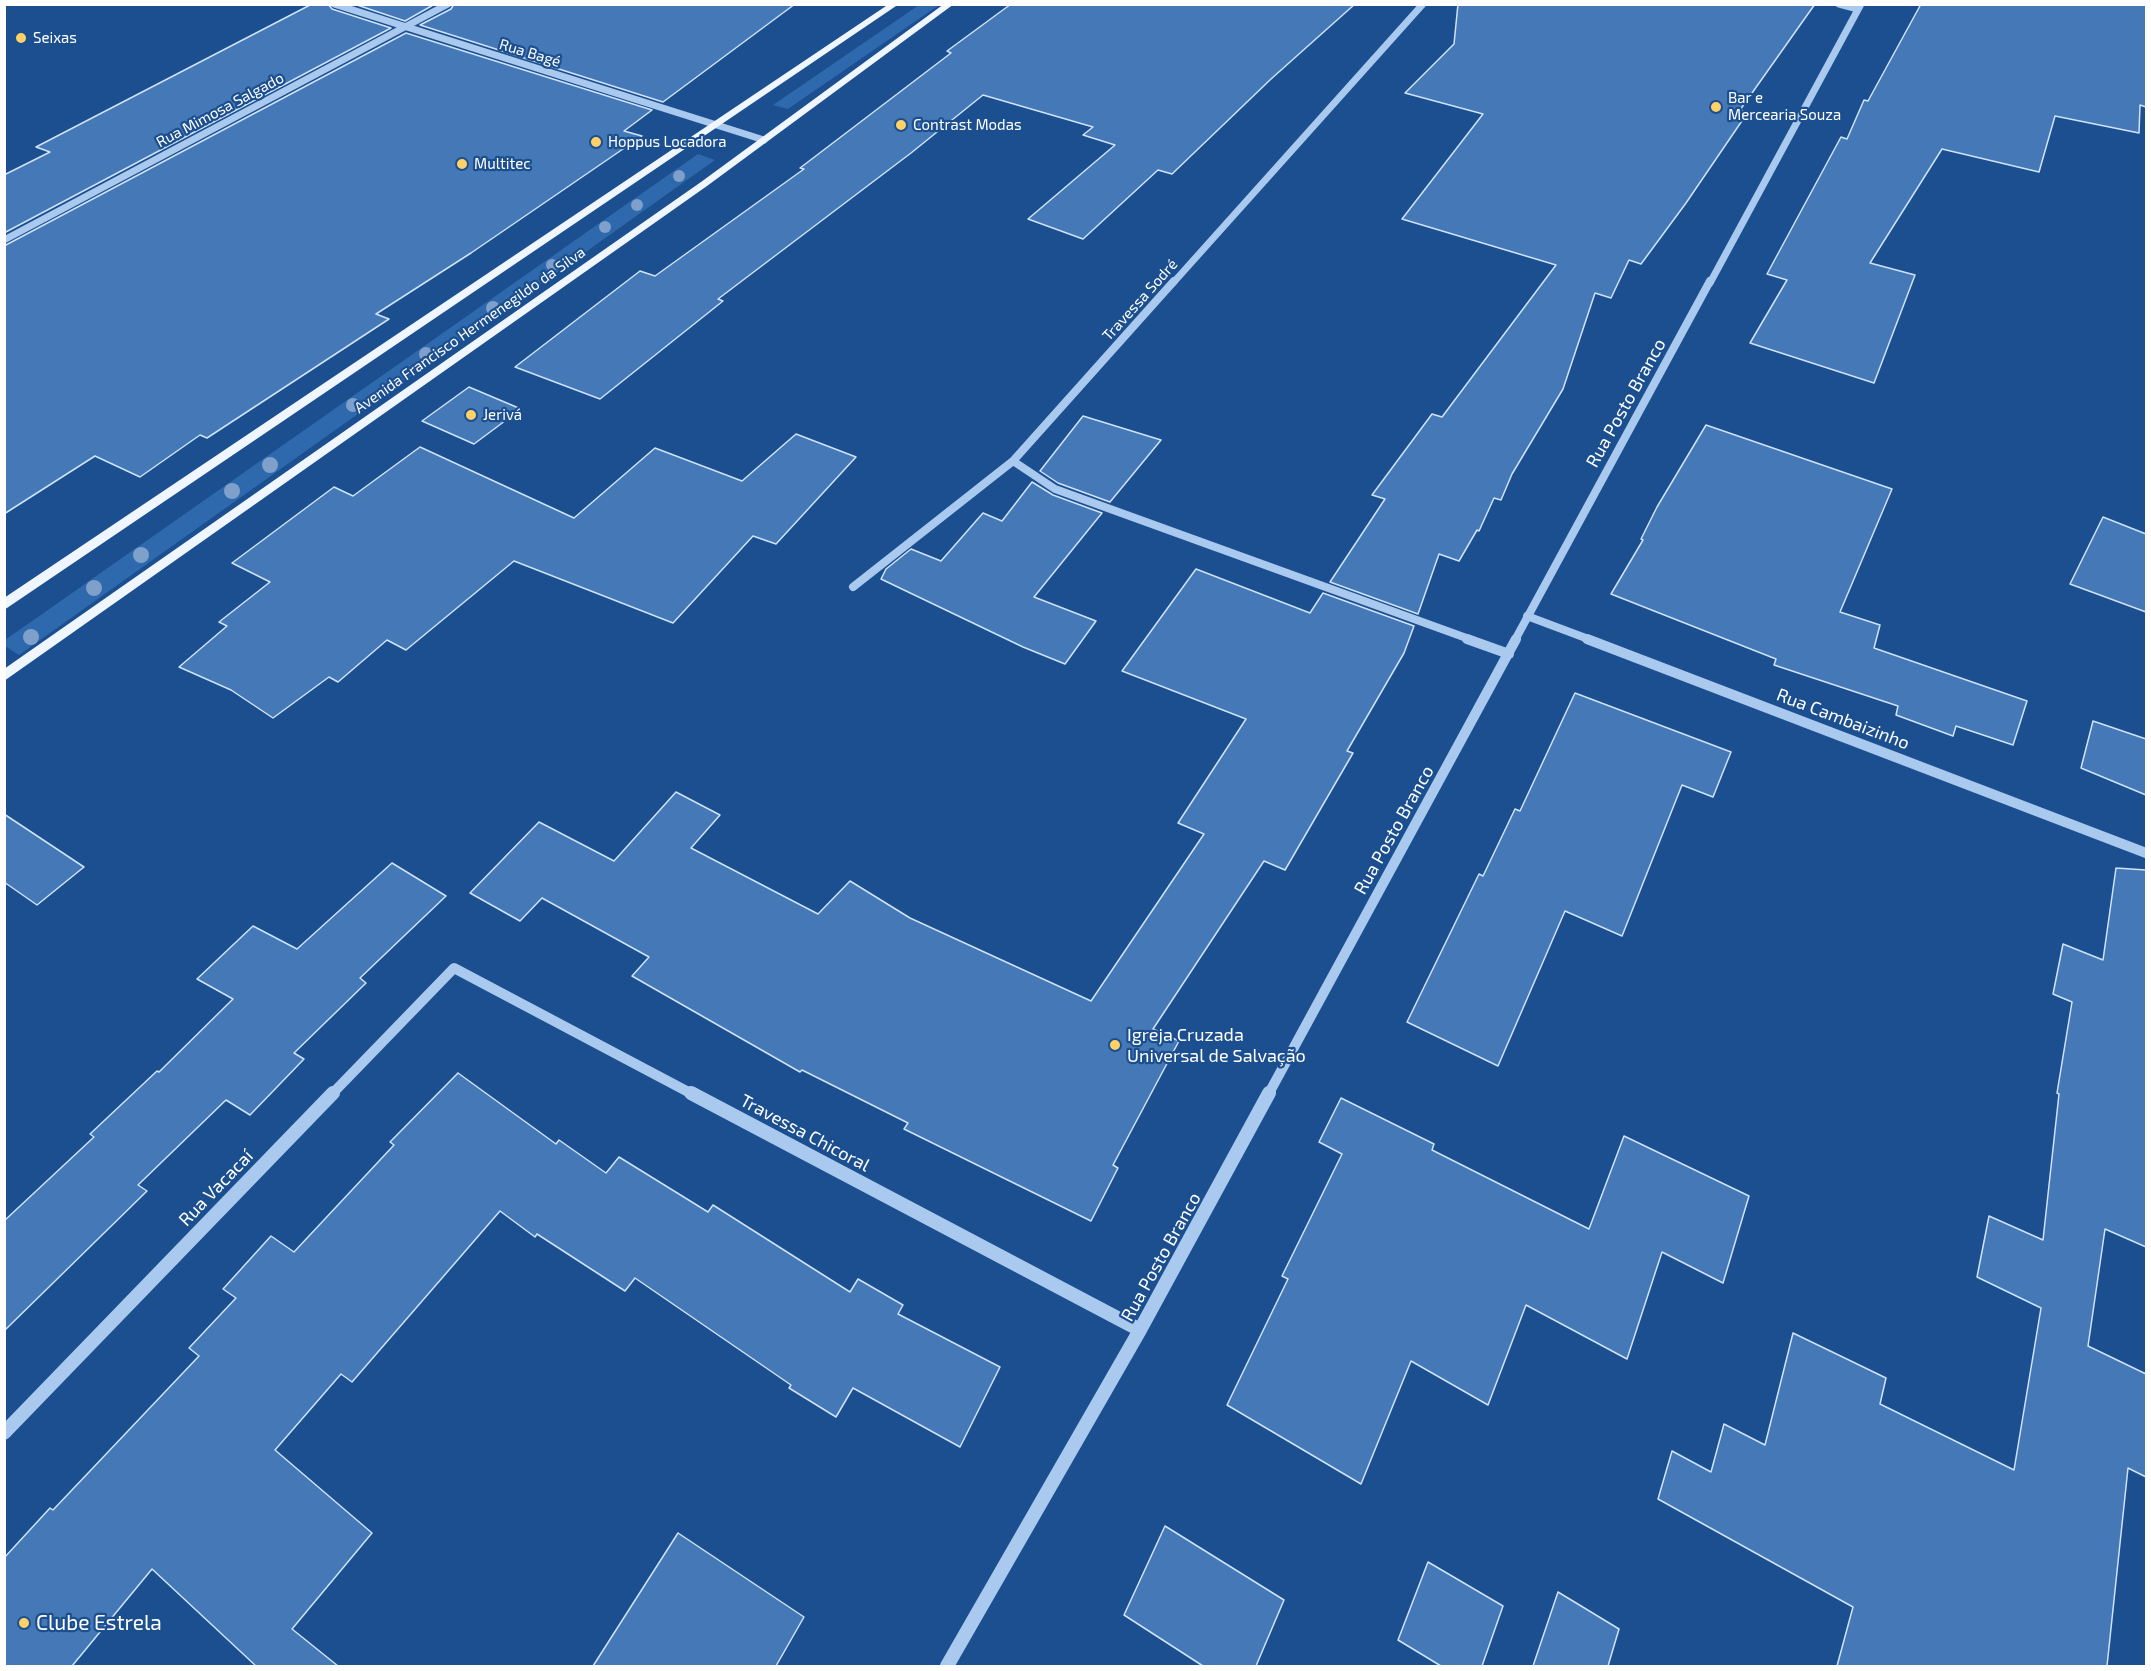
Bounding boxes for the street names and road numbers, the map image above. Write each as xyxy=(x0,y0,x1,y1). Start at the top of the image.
street label: Rua Bagé xyxy=(497,35,563,71)
street label: Rua Mimosa Salgado xyxy=(153,69,287,151)
street label: Avenida Francisco Hermenegildo da Silva xyxy=(351,243,589,417)
street label: Travessa Sodré xyxy=(1099,255,1181,345)
street label: Rua Posto Branco xyxy=(1582,335,1670,471)
street label: Rua Cambaizinho xyxy=(1774,684,1912,754)
street label: Rua Posto Branco xyxy=(1350,762,1438,898)
street label: Travessa Chicoral xyxy=(737,1090,873,1176)
street label: Rua Vacacaí xyxy=(174,1145,258,1231)
street label: Rua Posto Branco xyxy=(1117,1189,1205,1325)

